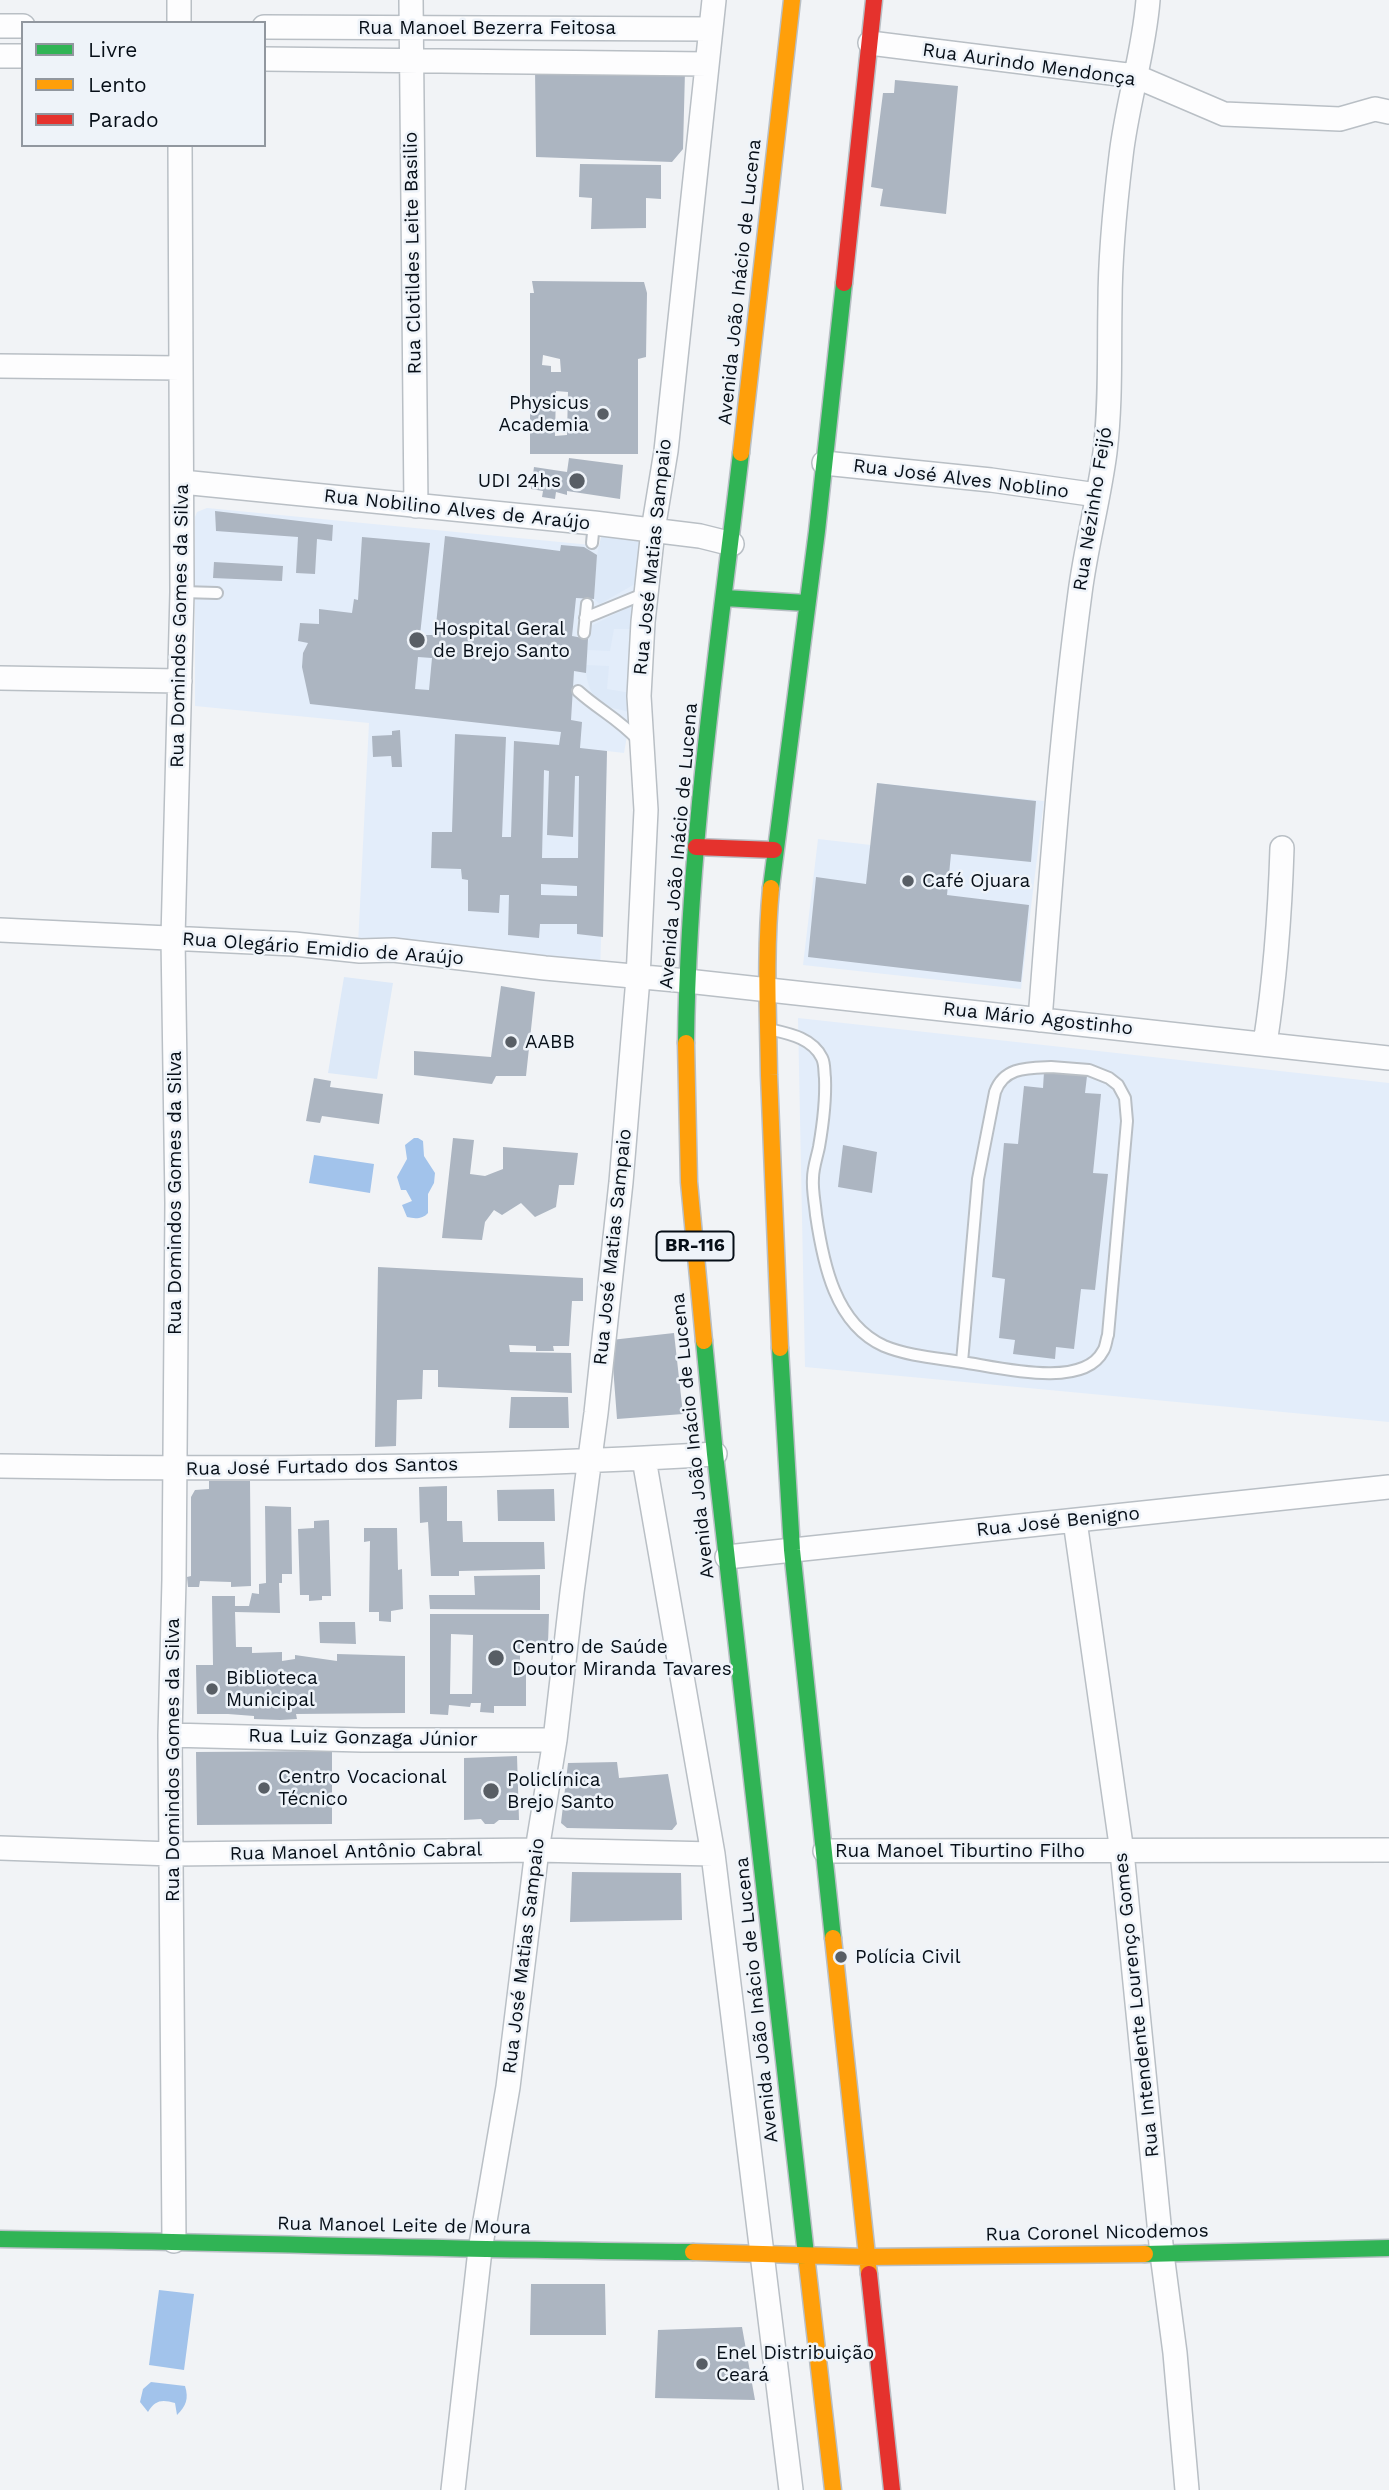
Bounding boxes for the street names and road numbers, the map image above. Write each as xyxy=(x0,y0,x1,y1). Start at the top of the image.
street label: Rua Manoel Bezerra Feitosa xyxy=(358,17,616,39)
street label: Rua Aurindo Mendonça xyxy=(921,39,1137,91)
street label: Rua Clotildes Leite Basilio xyxy=(399,131,427,375)
street label: Avenida João Inácio de Lucena xyxy=(714,138,766,426)
street label: Rua Nézinho Feijó xyxy=(1069,425,1117,593)
street label: Rua José Matias Sampaio xyxy=(629,438,677,676)
street label: Rua José Alves Noblino xyxy=(852,454,1070,504)
street label: Rua Domindos Gomes da Silva xyxy=(166,484,194,768)
street label: Rua Nobilino Alves de Araújo xyxy=(323,485,591,535)
street label: Avenida João Inácio de Lucena xyxy=(655,702,703,990)
street label: Rua Olegário Emidio de Araújo xyxy=(181,928,465,970)
street label: Rua Mário Agostinho xyxy=(942,998,1134,1040)
street label: Rua Domindos Gomes da Silva xyxy=(164,1051,186,1335)
street label: Rua José Matias Sampaio xyxy=(589,1128,637,1366)
road number: BR-116 xyxy=(656,1232,734,1260)
street label: Avenida João Inácio de Lucena xyxy=(667,1292,719,1580)
street label: Rua José Furtado dos Santos xyxy=(186,1453,458,1481)
street label: Rua José Benigno xyxy=(975,1502,1141,1542)
street label: Rua Domindos Gomes da Silva xyxy=(162,1618,184,1902)
street label: Rua Luiz Gonzaga Júnior xyxy=(248,1725,478,1751)
street label: Rua José Matias Sampaio xyxy=(498,1837,550,2075)
street label: Rua Manoel Antônio Cabral xyxy=(229,1838,483,1866)
street label: Rua Manoel Tiburtino Filho xyxy=(835,1840,1085,1862)
street label: Rua Intendente Lourenço Gomes xyxy=(1110,1852,1164,2158)
street label: Avenida João Inácio de Lucena xyxy=(731,1856,783,2144)
street label: Rua Manoel Leite de Moura xyxy=(277,2212,531,2240)
street label: Rua Coronel Nicodemos xyxy=(985,2220,1209,2246)

